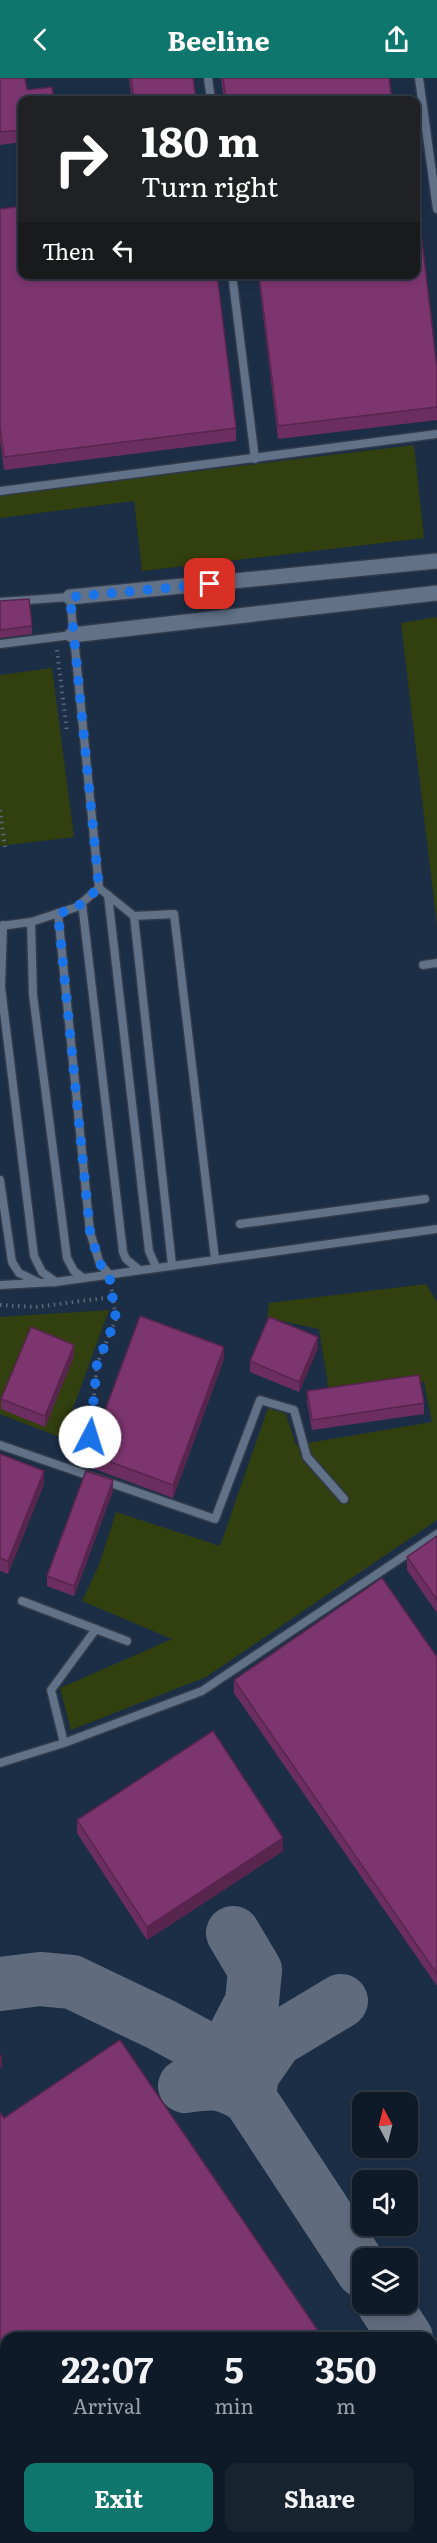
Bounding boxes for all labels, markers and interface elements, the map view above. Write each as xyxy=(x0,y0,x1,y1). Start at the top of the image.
text: Beeline xyxy=(167,19,270,59)
icon: back xyxy=(24,23,57,56)
icon: share xyxy=(380,23,413,56)
text: 180 m xyxy=(141,108,259,170)
icon: right xyxy=(42,120,120,198)
text: Turn right xyxy=(141,165,278,205)
text: Then xyxy=(42,234,95,267)
icon: left xyxy=(107,234,140,267)
pin xyxy=(184,558,235,609)
icon: arrive xyxy=(193,567,226,600)
position arrow xyxy=(58,1405,122,1469)
north arrow xyxy=(352,2092,418,2158)
map controls xyxy=(352,2092,418,2314)
button: sound xyxy=(352,2170,418,2236)
button: layers xyxy=(352,2248,418,2314)
text: 22:07 xyxy=(61,2341,153,2394)
text: 5 xyxy=(224,2341,244,2394)
text: 350 xyxy=(315,2341,377,2394)
text: Arrival xyxy=(73,2390,141,2420)
text: min xyxy=(214,2390,254,2420)
text: m xyxy=(336,2390,356,2420)
button: Exit xyxy=(24,2463,213,2532)
button: Share xyxy=(225,2463,414,2532)

